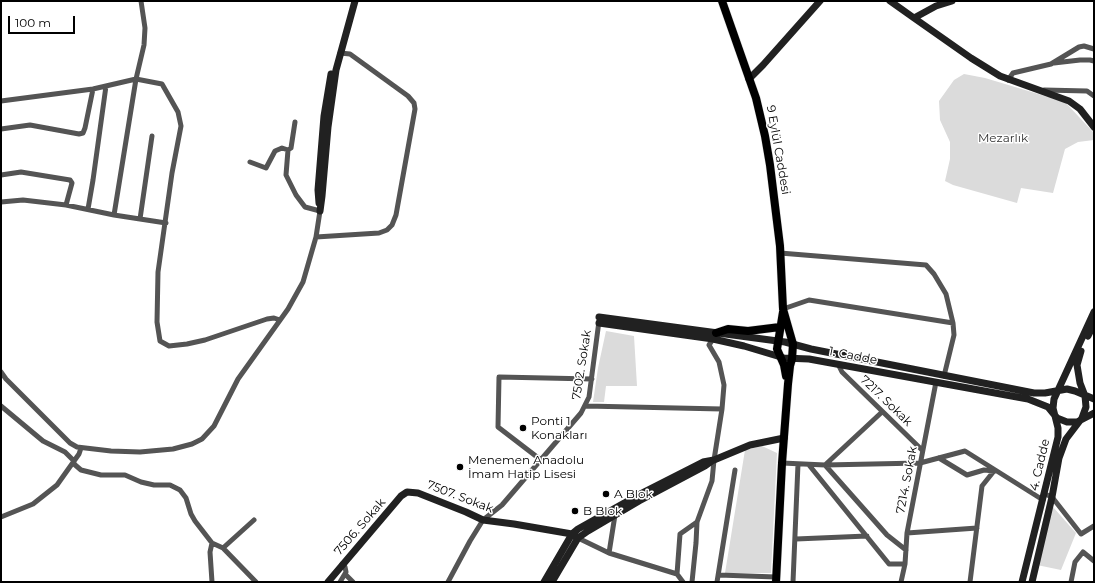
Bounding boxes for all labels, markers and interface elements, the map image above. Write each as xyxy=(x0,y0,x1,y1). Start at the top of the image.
scale bar xyxy=(10,8,77,34)
text: 100 m xyxy=(15,15,51,30)
street label: 9 Eylül Caddesi xyxy=(763,104,793,196)
park label: Mezarlık xyxy=(978,131,1028,145)
street label: 7502. Sokak xyxy=(569,329,595,401)
street label: 1. Cadde xyxy=(828,344,878,368)
street label: 7217. Sokak xyxy=(857,373,915,429)
place label: Ponti 1 Konakları xyxy=(531,414,587,442)
marker: Ponti 1 Konakları xyxy=(518,423,528,433)
street label: 4. Cadde xyxy=(1027,438,1053,492)
street label: 7214. Sokak xyxy=(893,445,921,515)
place label: Menemen Anadolu İmam Hatip Lisesi xyxy=(468,453,584,481)
marker: Menemen Anadolu İmam Hatip Lisesi xyxy=(455,462,465,472)
street label: 7507. Sokak xyxy=(425,478,495,516)
place label: A Blok xyxy=(614,487,653,501)
marker: A Blok xyxy=(601,489,611,499)
street label: 7506. Sokak xyxy=(331,496,389,558)
place label: B Blok xyxy=(583,504,622,518)
marker: B Blok xyxy=(570,506,580,516)

